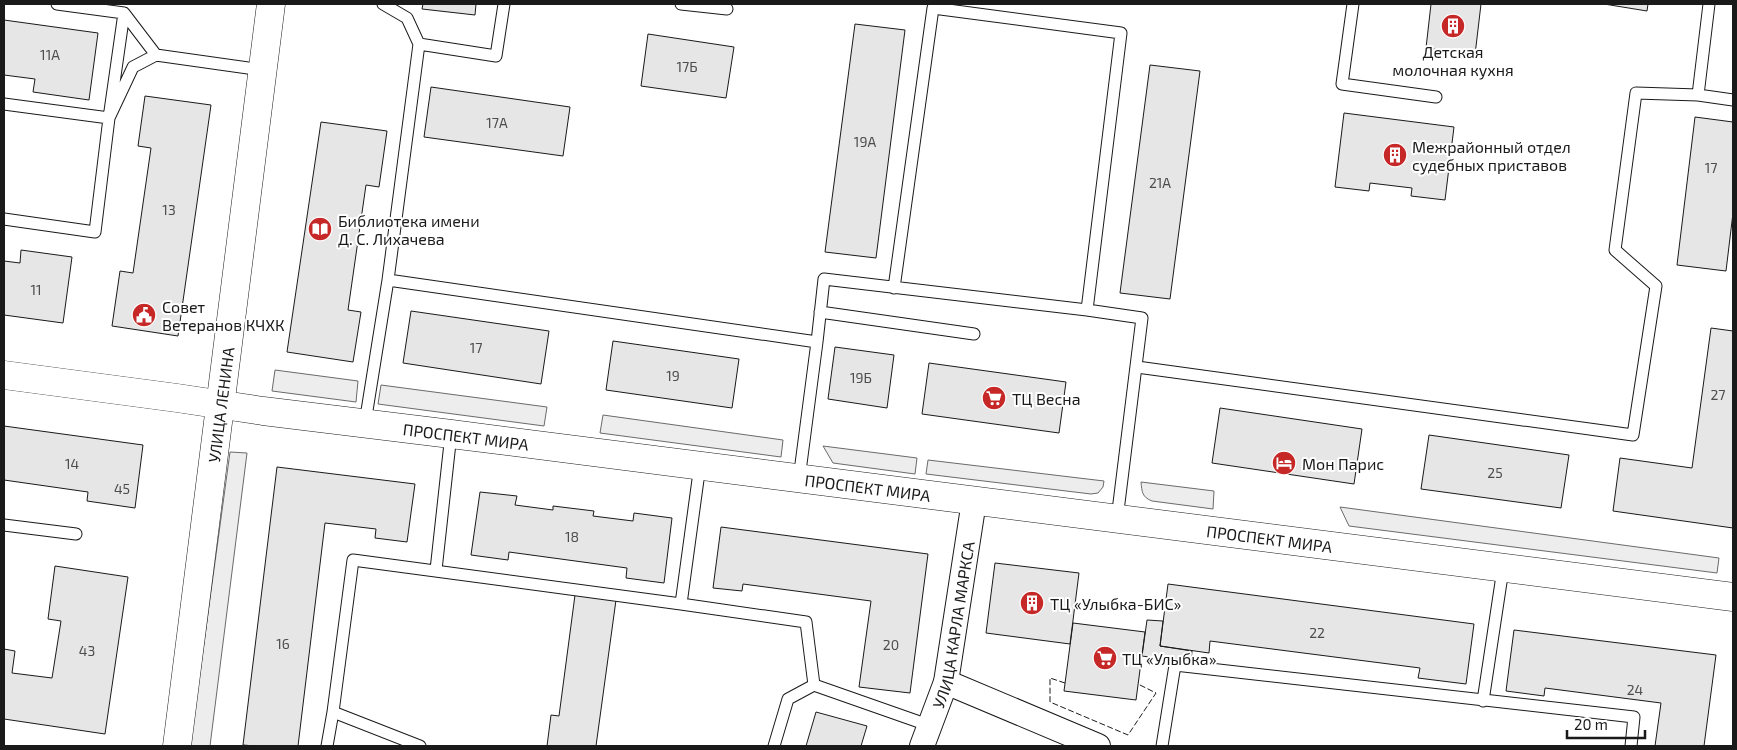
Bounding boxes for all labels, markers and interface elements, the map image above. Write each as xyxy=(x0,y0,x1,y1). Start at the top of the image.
building icon: Детская молочная кухня xyxy=(1440,13,1466,39)
place label: Детская молочная кухня xyxy=(1392,42,1514,80)
house number: 11А xyxy=(40,46,60,63)
house number: 17Б xyxy=(676,58,698,75)
house number: 17А xyxy=(486,114,508,131)
house number: 19А xyxy=(854,133,876,150)
place label: Межрайонный отдел судебных приставов xyxy=(1412,137,1571,175)
building icon: Межрайонный отдел судебных приставов xyxy=(1382,142,1408,168)
house number: 17 xyxy=(1705,159,1717,176)
house number: 21А xyxy=(1149,174,1171,191)
house number: 13 xyxy=(162,201,176,218)
place label: Библиотека имени Д. С. Лихачева xyxy=(338,211,480,248)
library icon: Библиотека имени Д. С. Лихачева xyxy=(307,216,333,242)
house number: 11 xyxy=(30,281,42,298)
place label: Совет Ветеранов КЧХК xyxy=(162,297,285,334)
public building icon: Совет Ветеранов КЧХК xyxy=(131,302,157,328)
house number: 17 xyxy=(470,339,482,356)
street label: УЛИЦА ЛЕНИНА xyxy=(204,346,237,464)
house number: 19 xyxy=(666,367,680,384)
house number: 19Б xyxy=(850,369,872,386)
supermarket icon: ТЦ Весна xyxy=(981,385,1007,411)
house number: 27 xyxy=(1710,386,1726,403)
place label: ТЦ Весна xyxy=(1012,389,1081,408)
street label: ПРОСПЕКТ МИРА xyxy=(402,419,530,453)
hotel icon: Мон Парис xyxy=(1271,450,1297,476)
place label: Мон Парис xyxy=(1302,454,1384,473)
house number: 14 xyxy=(65,455,79,472)
house number: 25 xyxy=(1487,464,1503,481)
street label: ПРОСПЕКТ МИРА xyxy=(804,470,932,504)
house number: 45 xyxy=(114,480,130,497)
street label: ПРОСПЕКТ МИРА xyxy=(1205,521,1334,555)
house number: 18 xyxy=(565,528,579,545)
street label: УЛИЦА КАРЛА МАРКСА xyxy=(928,540,977,711)
building icon: ТЦ «Улыбка-БИС» xyxy=(1019,590,1045,616)
place label: ТЦ «Улыбка-БИС» xyxy=(1050,594,1182,613)
house number: 22 xyxy=(1309,624,1325,641)
house number: 16 xyxy=(276,635,290,652)
house number: 20 xyxy=(883,636,899,653)
house number: 43 xyxy=(79,642,95,659)
supermarket icon: ТЦ «Улыбка» xyxy=(1092,645,1118,671)
place label: ТЦ «Улыбка» xyxy=(1122,649,1217,668)
house number: 24 xyxy=(1627,681,1643,698)
scale bar xyxy=(1567,708,1644,740)
text: 20 m xyxy=(1574,715,1608,733)

